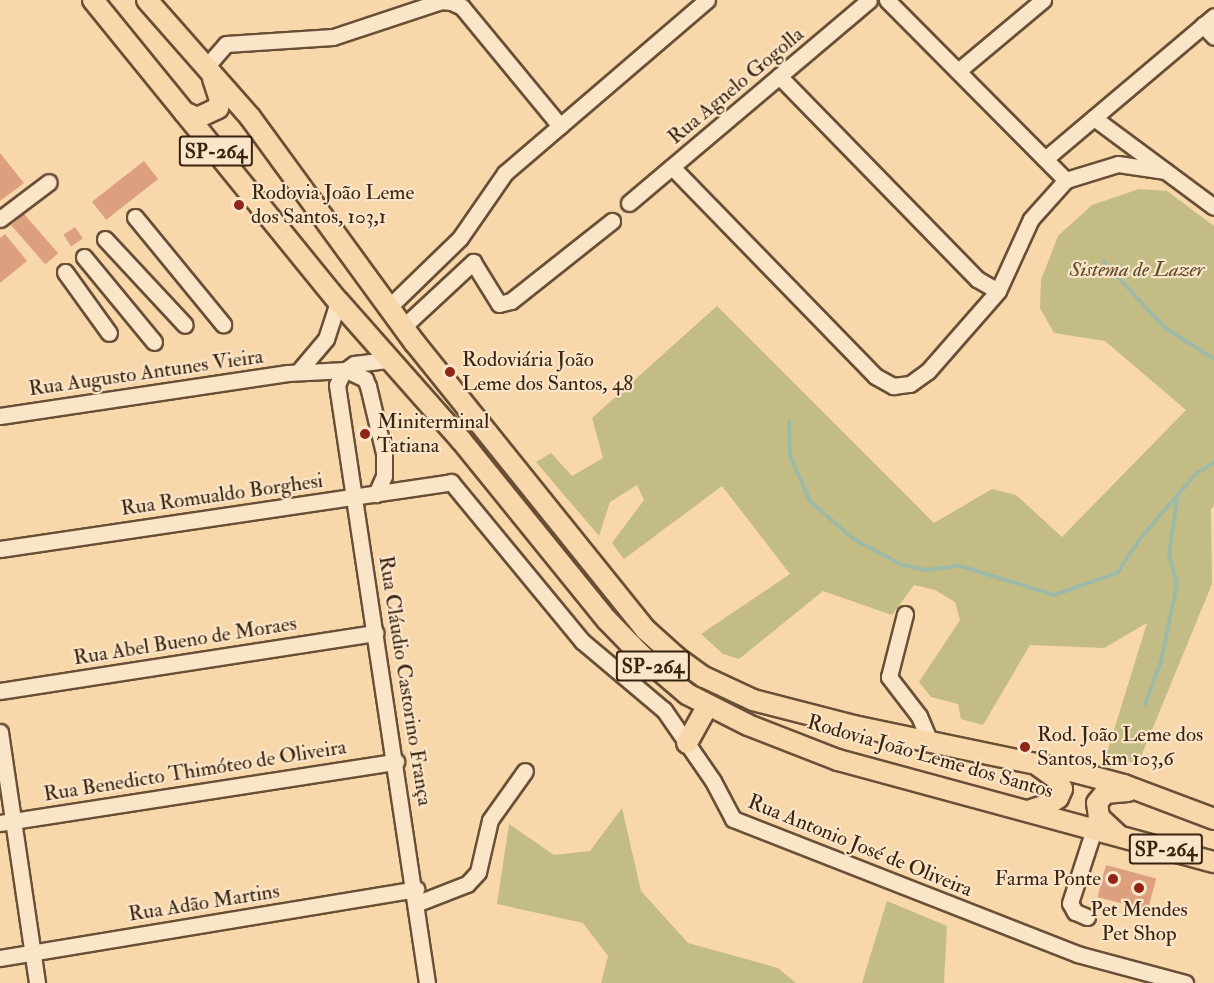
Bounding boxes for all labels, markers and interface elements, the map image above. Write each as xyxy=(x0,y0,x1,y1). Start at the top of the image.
street label: Rua Agnelo Gogolla xyxy=(663,22,809,150)
road number: SP-264 xyxy=(178,134,254,168)
place label: Rodovia João Leme dos Santos, 103,1 xyxy=(251,180,414,230)
marker: Rodovia João Leme dos Santos, 103,1 xyxy=(232,198,246,212)
park label: Sistema de Lazer xyxy=(1070,257,1204,283)
street label: Rua Augusto Antunes Vieira xyxy=(27,344,265,402)
place label: Rodoviária João Leme dos Santos, 48 xyxy=(462,347,633,397)
marker: Rodoviária João Leme dos Santos, 48 xyxy=(443,365,457,379)
place label: Miniterminal Tatiana xyxy=(377,409,489,459)
marker: Miniterminal Tatiana xyxy=(358,427,372,441)
street label: Rua Romualdo Borghesi xyxy=(119,468,325,522)
street label: Rua Cláudio Castorino França xyxy=(373,554,437,808)
street label: Rua Abel Bueno de Moraes xyxy=(72,611,298,671)
road number: SP-264 xyxy=(616,649,690,683)
street label: Rodovia João Leme dos Santos xyxy=(804,710,1056,804)
place label: Rod. João Leme dos Santos, km 103,6 xyxy=(1037,722,1203,772)
street label: Rua Benedicto Thimóteo de Oliveira xyxy=(42,735,348,807)
marker: Rod. João Leme dos Santos, km 103,6 xyxy=(1018,740,1032,754)
street label: Rua Antonio José de Oliveira xyxy=(744,789,976,903)
road number: SP-264 xyxy=(1128,832,1204,866)
place label: Farma Ponte xyxy=(995,866,1101,892)
marker: Farma Ponte xyxy=(1106,872,1120,886)
street label: Rua Adão Martins xyxy=(127,879,281,927)
marker: Pet Mendes Pet Shop xyxy=(1132,881,1146,895)
place label: Pet Mendes Pet Shop xyxy=(1090,897,1188,947)

